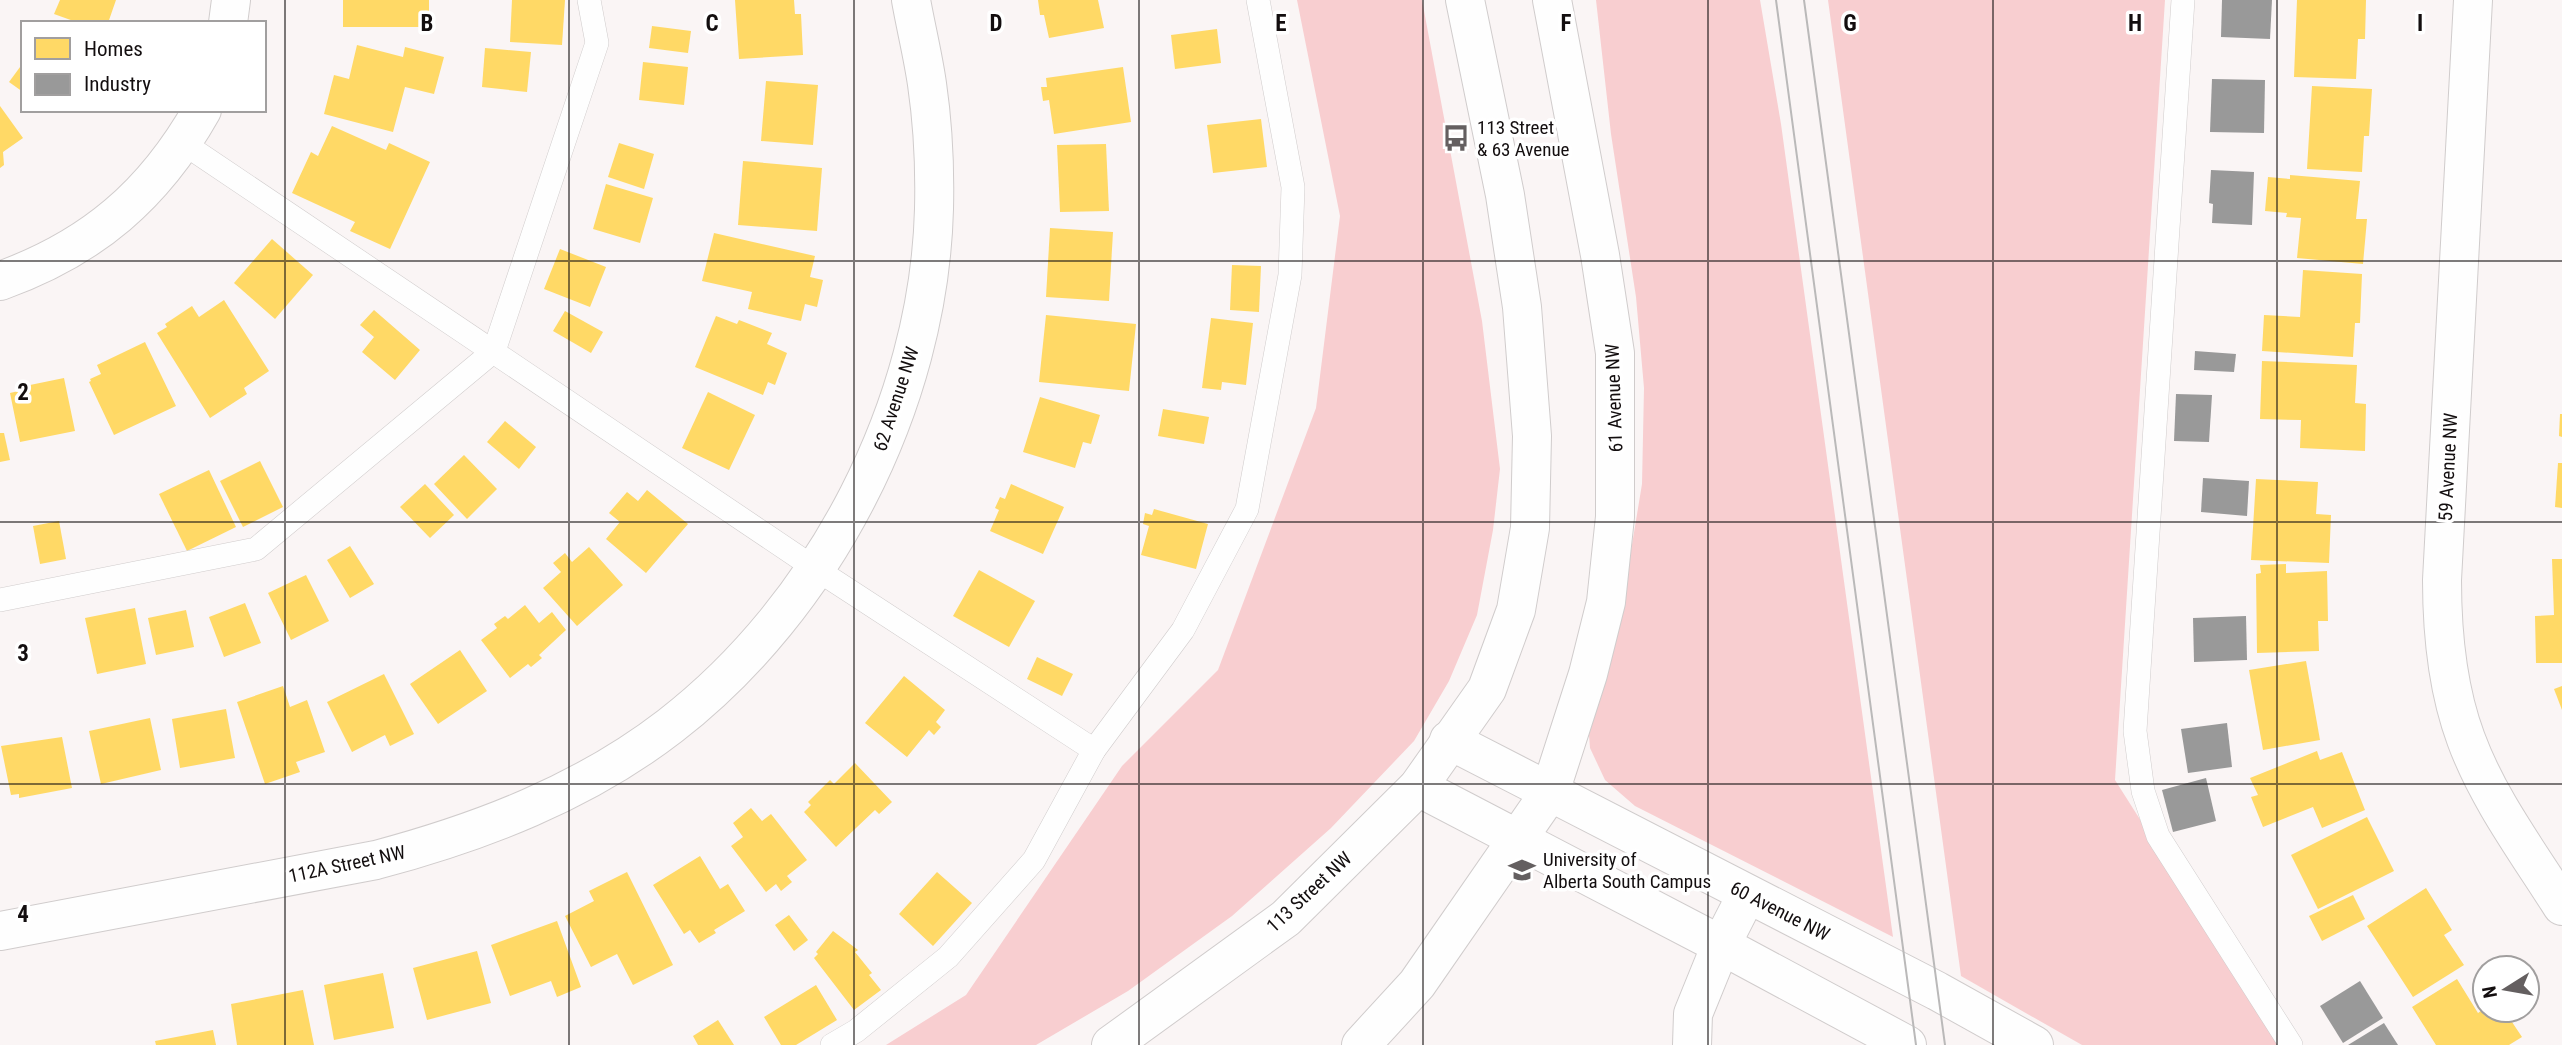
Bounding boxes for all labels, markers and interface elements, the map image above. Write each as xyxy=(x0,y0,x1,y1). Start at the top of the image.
text: B xyxy=(421,10,433,37)
text: C xyxy=(705,10,719,37)
text: D xyxy=(990,10,1003,37)
text: E xyxy=(1275,10,1287,37)
text: F xyxy=(1561,10,1572,37)
text: G xyxy=(1843,10,1857,37)
text: H xyxy=(2128,10,2142,37)
text: I xyxy=(2417,10,2423,37)
legend xyxy=(21,21,266,112)
text: Homes xyxy=(84,37,143,61)
text: Industry xyxy=(84,72,151,96)
place label: 113 Street & 63 Avenue xyxy=(1477,116,1570,161)
bus stop icon: 113 Street & 63 Avenue xyxy=(1441,123,1471,153)
street label: 61 Avenue NW xyxy=(1601,343,1627,453)
street label: 62 Avenue NW xyxy=(868,344,924,454)
text: 2 xyxy=(17,379,29,406)
street label: 59 Avenue NW xyxy=(2434,412,2462,522)
text: 3 xyxy=(17,640,29,667)
street label: 112A Street NW xyxy=(287,840,407,888)
street label: 113 Street NW xyxy=(1262,847,1356,937)
place label: University of Alberta South Campus xyxy=(1543,848,1711,893)
school or university icon: University of Alberta South Campus xyxy=(1507,855,1537,885)
street label: 60 Avenue NW xyxy=(1726,876,1834,946)
text: 4 xyxy=(17,901,29,928)
north arrow xyxy=(2471,954,2541,1024)
text: N xyxy=(2477,984,2502,1000)

